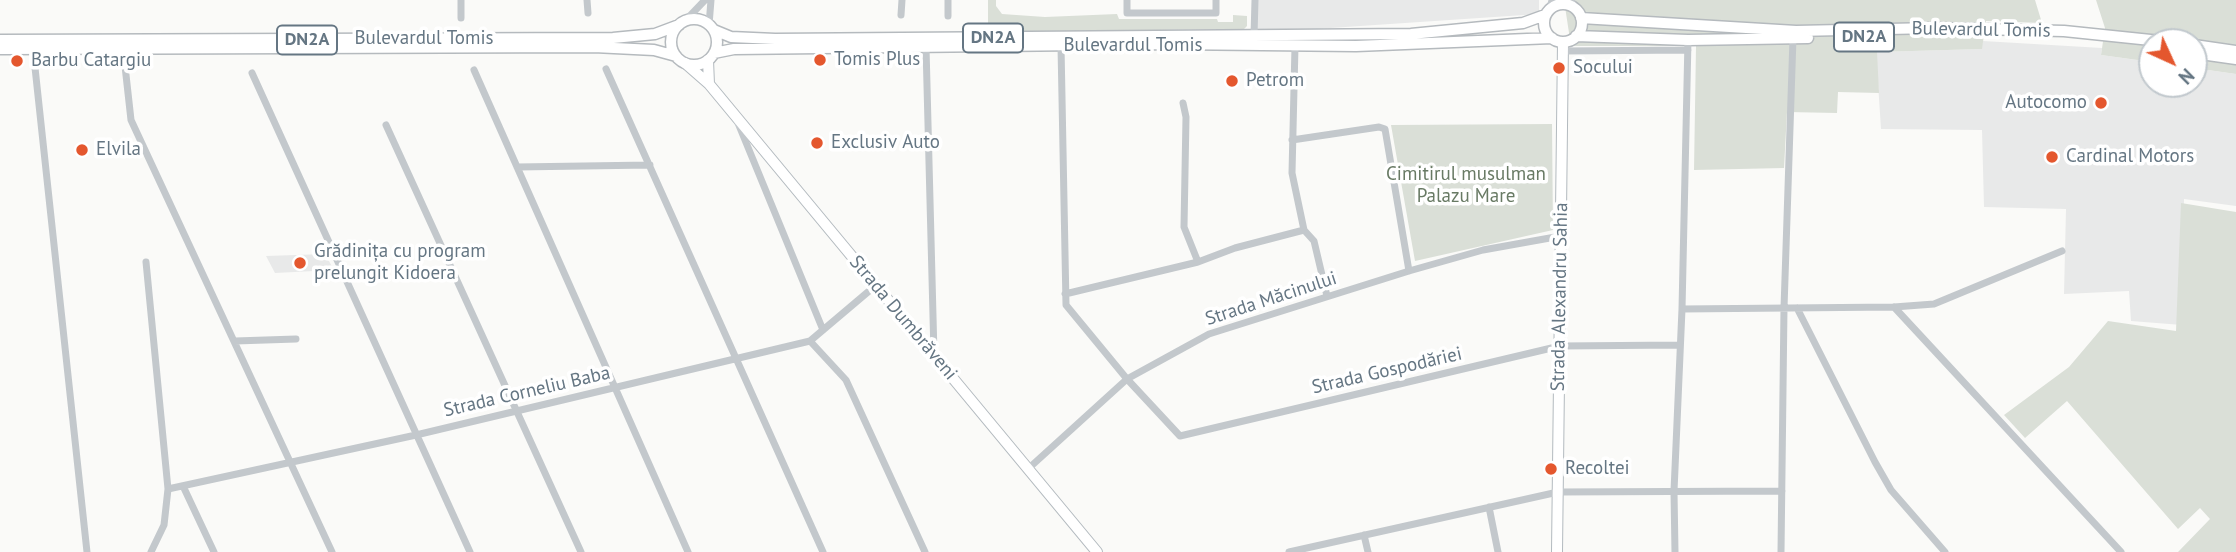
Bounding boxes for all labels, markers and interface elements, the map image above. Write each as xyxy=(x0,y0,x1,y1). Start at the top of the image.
street label: Bulevardul Tomis xyxy=(1911,17,2051,43)
road number: DN2A xyxy=(1834,22,1894,52)
road number: DN2A xyxy=(963,24,1023,52)
road number: DN2A xyxy=(277,26,337,55)
street label: Bulevardul Tomis xyxy=(354,28,494,50)
north arrow xyxy=(2138,28,2208,98)
street label: Bulevardul Tomis xyxy=(1063,35,1203,57)
place label: Tomis Plus xyxy=(834,49,920,71)
place label: Barbu Catargiu xyxy=(31,50,151,72)
marker: Tomis Plus xyxy=(812,52,828,68)
marker: Barbu Catargiu xyxy=(9,53,25,69)
place label: Socului xyxy=(1573,57,1633,79)
marker: Socului xyxy=(1551,60,1567,76)
text: N xyxy=(2174,64,2199,89)
place label: Petrom xyxy=(1246,70,1304,92)
marker: Petrom xyxy=(1224,73,1240,89)
place label: Autocomo xyxy=(2005,92,2087,114)
marker: Autocomo xyxy=(2093,95,2109,111)
place label: Exclusiv Auto xyxy=(831,132,940,154)
marker: Exclusiv Auto xyxy=(809,135,825,151)
place label: Elvila xyxy=(96,139,141,161)
marker: Elvila xyxy=(74,142,90,158)
place label: Cardinal Motors xyxy=(2066,146,2194,168)
marker: Cardinal Motors xyxy=(2044,149,2060,165)
park label: Cimitirul musulman Palazu Mare xyxy=(1386,164,1546,208)
street label: Strada Alexandru Sahia xyxy=(1547,202,1573,392)
place label: Grădinița cu program prelungit Kidoera xyxy=(314,241,486,285)
street label: Strada Dumbrăveni xyxy=(844,251,962,385)
marker: Grădinița cu program prelungit Kidoera xyxy=(292,255,308,271)
street label: Strada Măcinului xyxy=(1202,267,1340,331)
street label: Strada Gospodăriei xyxy=(1310,343,1464,399)
street label: Strada Corneliu Baba xyxy=(442,362,612,422)
place label: Recoltei xyxy=(1565,458,1630,480)
marker: Recoltei xyxy=(1543,461,1559,477)

